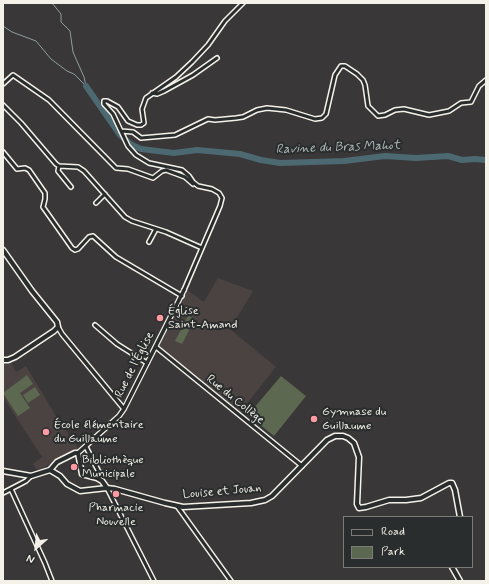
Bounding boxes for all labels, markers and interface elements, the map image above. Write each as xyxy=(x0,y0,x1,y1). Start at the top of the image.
water label: Ravine du Bras Mahot xyxy=(275,138,401,158)
place label: Église Saint-Amand xyxy=(168,304,237,332)
marker: Église Saint-Amand xyxy=(155,313,165,323)
street label: Rue de l'Église xyxy=(112,330,158,400)
street label: Rue du Collège xyxy=(203,372,267,428)
place label: Gymnase du Guillaume xyxy=(322,405,386,433)
marker: Gymnase du Guillaume xyxy=(309,414,319,424)
place label: École élémentaire du Guillaume xyxy=(54,418,144,446)
marker: École élémentaire du Guillaume xyxy=(41,427,51,437)
place label: Bibliothèque Municipale xyxy=(82,453,144,481)
marker: Bibliothèque Municipale xyxy=(69,462,79,472)
street label: Louise et Jouan xyxy=(182,481,262,503)
marker: Pharmacie Nouvelle xyxy=(111,489,121,499)
place label: Pharmacie Nouvelle xyxy=(89,501,143,529)
legend xyxy=(343,516,473,568)
text: Road xyxy=(381,524,405,540)
north arrow xyxy=(16,528,56,568)
text: Park xyxy=(381,544,405,560)
text: N xyxy=(24,551,37,567)

